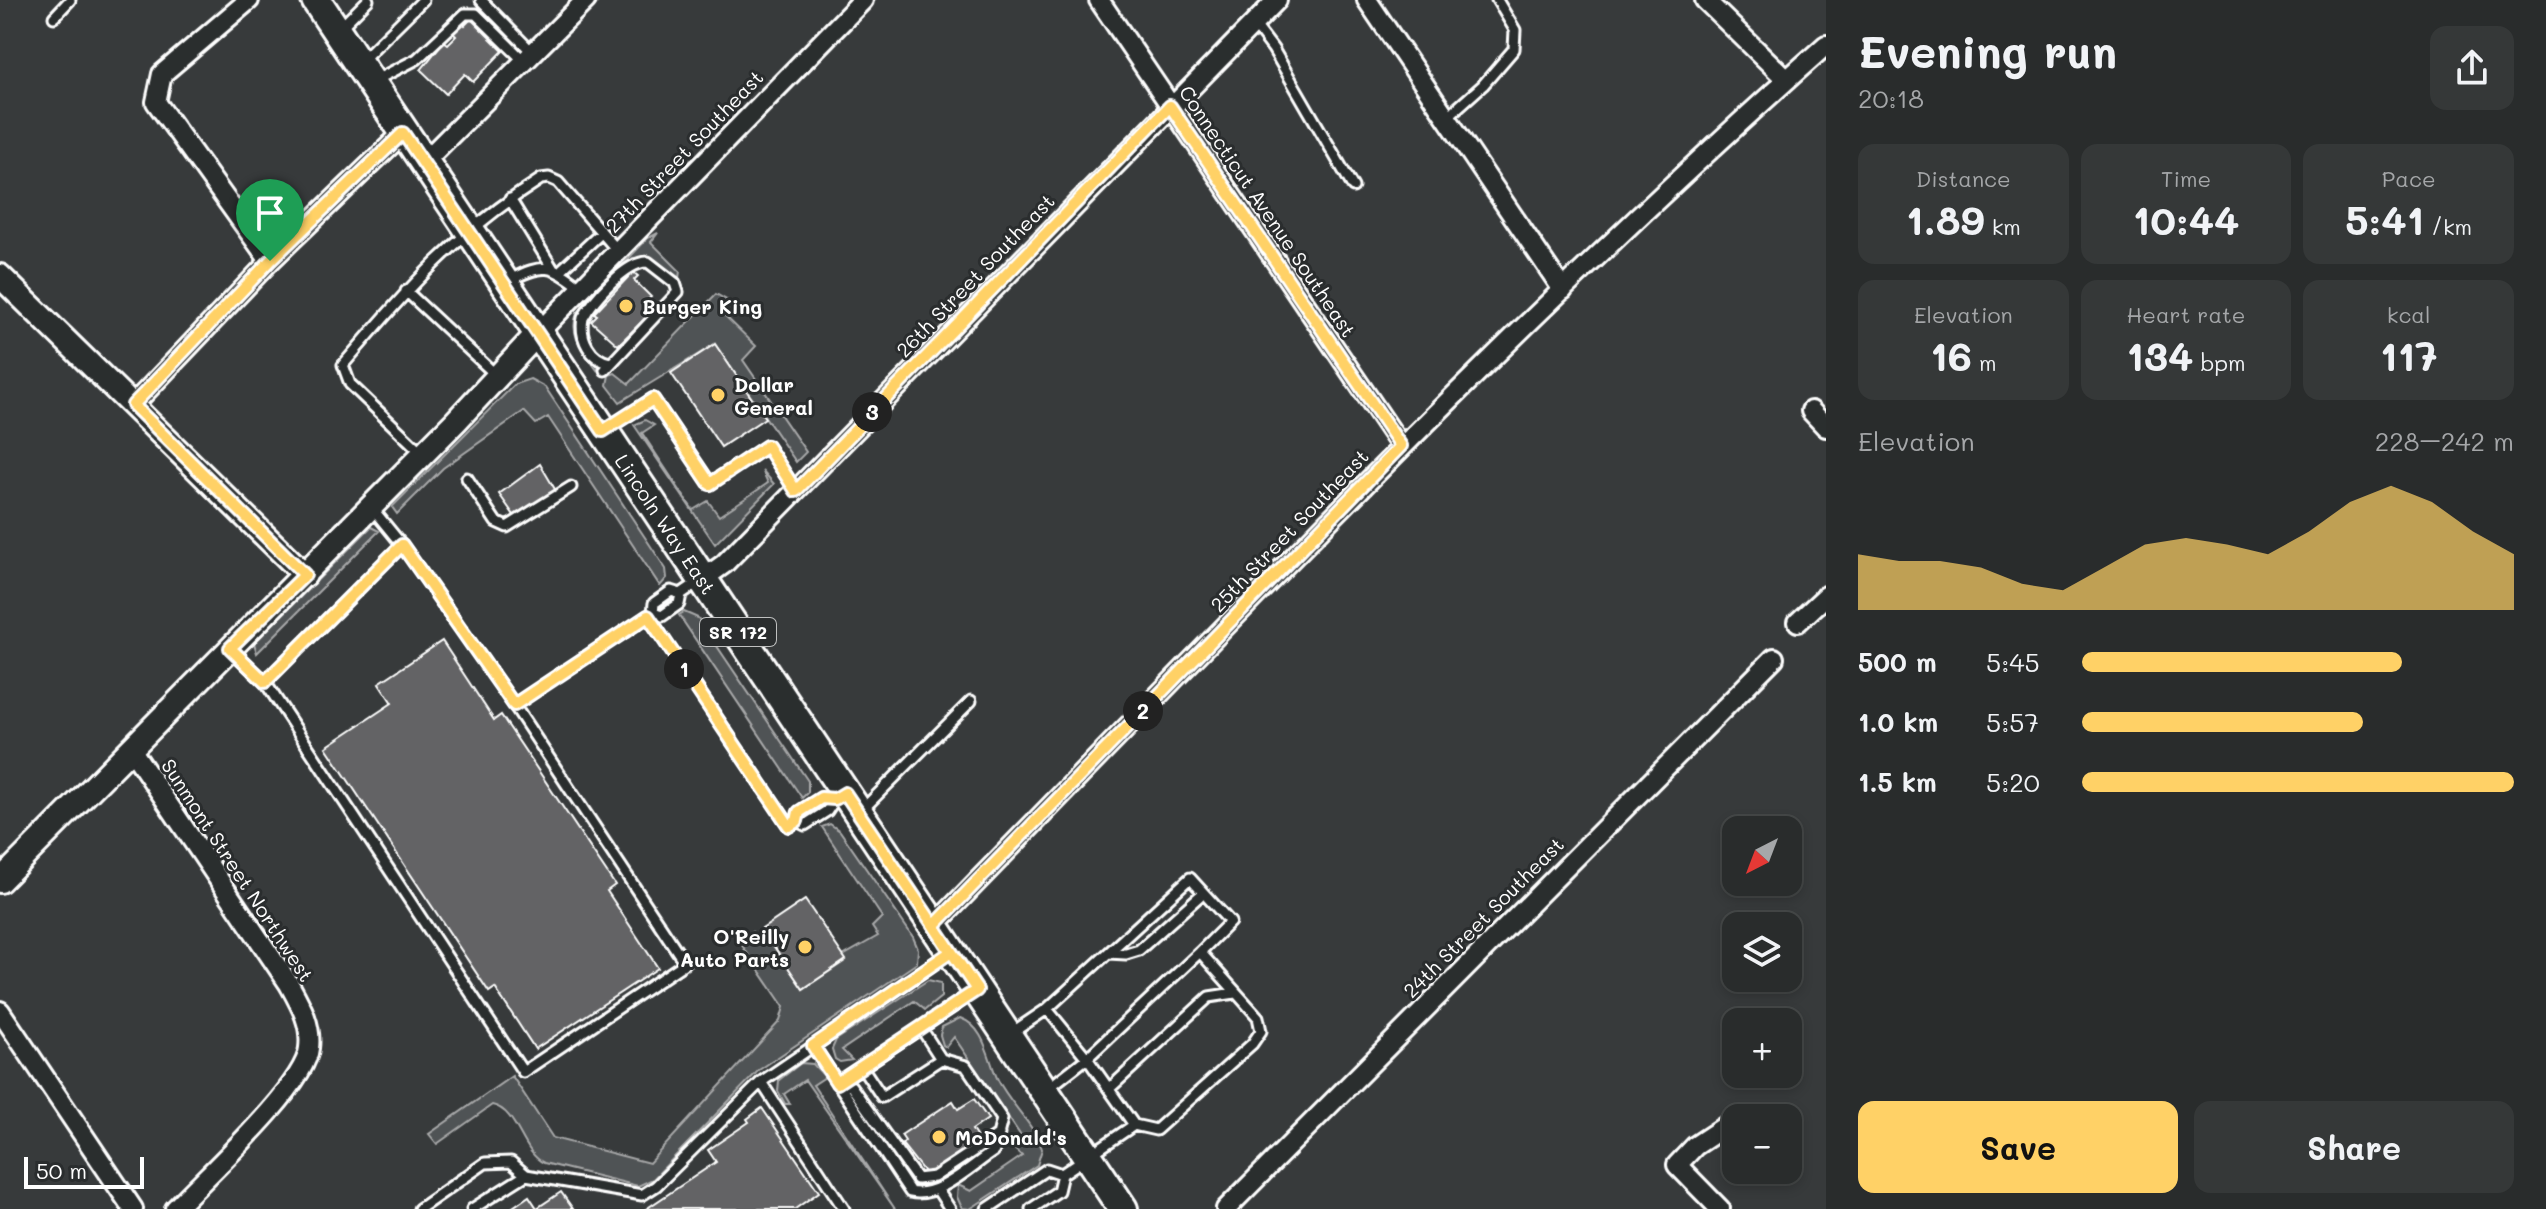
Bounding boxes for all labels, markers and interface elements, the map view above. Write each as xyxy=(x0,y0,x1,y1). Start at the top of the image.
text: Evening run xyxy=(1858,22,2117,79)
button: share xyxy=(2430,26,2514,110)
street label: 27th Street Southeast xyxy=(600,64,768,238)
street label: Connecticut Avenue Southeast xyxy=(1174,80,1362,342)
text: 20:18 xyxy=(1858,81,1924,115)
text: Distance xyxy=(1916,164,2011,193)
text: Time xyxy=(2161,164,2211,193)
text: Pace xyxy=(2382,164,2436,193)
pin xyxy=(236,179,304,261)
street label: 26th Street Southeast xyxy=(890,188,1060,362)
icon: arrive xyxy=(248,191,292,235)
text: 1.89 xyxy=(1906,193,1985,245)
text: 10:44 xyxy=(2133,193,2239,245)
text: 5:41 xyxy=(2345,193,2424,245)
text: km xyxy=(1985,212,2021,241)
text: /km xyxy=(2424,212,2472,241)
place label: Burger King xyxy=(642,293,762,319)
marker: Burger King xyxy=(617,297,635,315)
text: Elevation xyxy=(1914,300,2013,329)
text: Heart rate xyxy=(2127,300,2245,329)
text: kcal xyxy=(2387,300,2431,329)
text: 16 xyxy=(1930,329,1972,381)
text: 134 xyxy=(2126,329,2193,381)
text: 117 xyxy=(2380,329,2438,381)
text: m xyxy=(1972,348,1997,377)
text: bpm xyxy=(2193,348,2246,377)
place label: Dollar General xyxy=(734,371,813,420)
marker: Dollar General xyxy=(709,386,727,404)
pin: 3 xyxy=(852,392,892,432)
text: 3 xyxy=(865,397,879,426)
text: Elevation xyxy=(1858,424,1975,458)
text: 228–242 m xyxy=(2375,424,2514,458)
street label: 25th Street Southeast xyxy=(1204,443,1374,617)
street label: Lincoln Way East xyxy=(610,449,722,599)
road number: SR 172 xyxy=(700,618,776,646)
text: 500 m xyxy=(1858,645,1937,679)
text: 5:45 xyxy=(1986,645,2040,679)
pin: 1 xyxy=(664,649,704,689)
text: 1 xyxy=(679,654,689,683)
pin: 2 xyxy=(1123,691,1163,731)
text: 2 xyxy=(1137,696,1149,725)
text: 1.0 km xyxy=(1858,705,1938,739)
text: 5:57 xyxy=(1986,705,2039,739)
street label: Sunmont Street Northwest xyxy=(156,754,320,986)
text: 1.5 km xyxy=(1858,765,1937,799)
text: 5:20 xyxy=(1986,765,2040,799)
north arrow xyxy=(1722,816,1802,896)
map controls xyxy=(1722,816,1802,1184)
street label: 24th Street Southeast xyxy=(1397,831,1569,1003)
button: layers xyxy=(1722,912,1802,992)
place label: O'Reilly Auto Parts xyxy=(680,923,789,972)
marker: O'Reilly Auto Parts xyxy=(796,938,814,956)
button: + xyxy=(1722,1008,1802,1088)
button: Save xyxy=(1858,1101,2178,1193)
button: Share xyxy=(2194,1101,2514,1193)
button: − xyxy=(1722,1104,1802,1184)
place label: McDonald's xyxy=(955,1124,1067,1150)
marker: McDonald's xyxy=(930,1128,948,1146)
scale bar xyxy=(24,1153,144,1189)
text: 50 m xyxy=(36,1156,87,1185)

